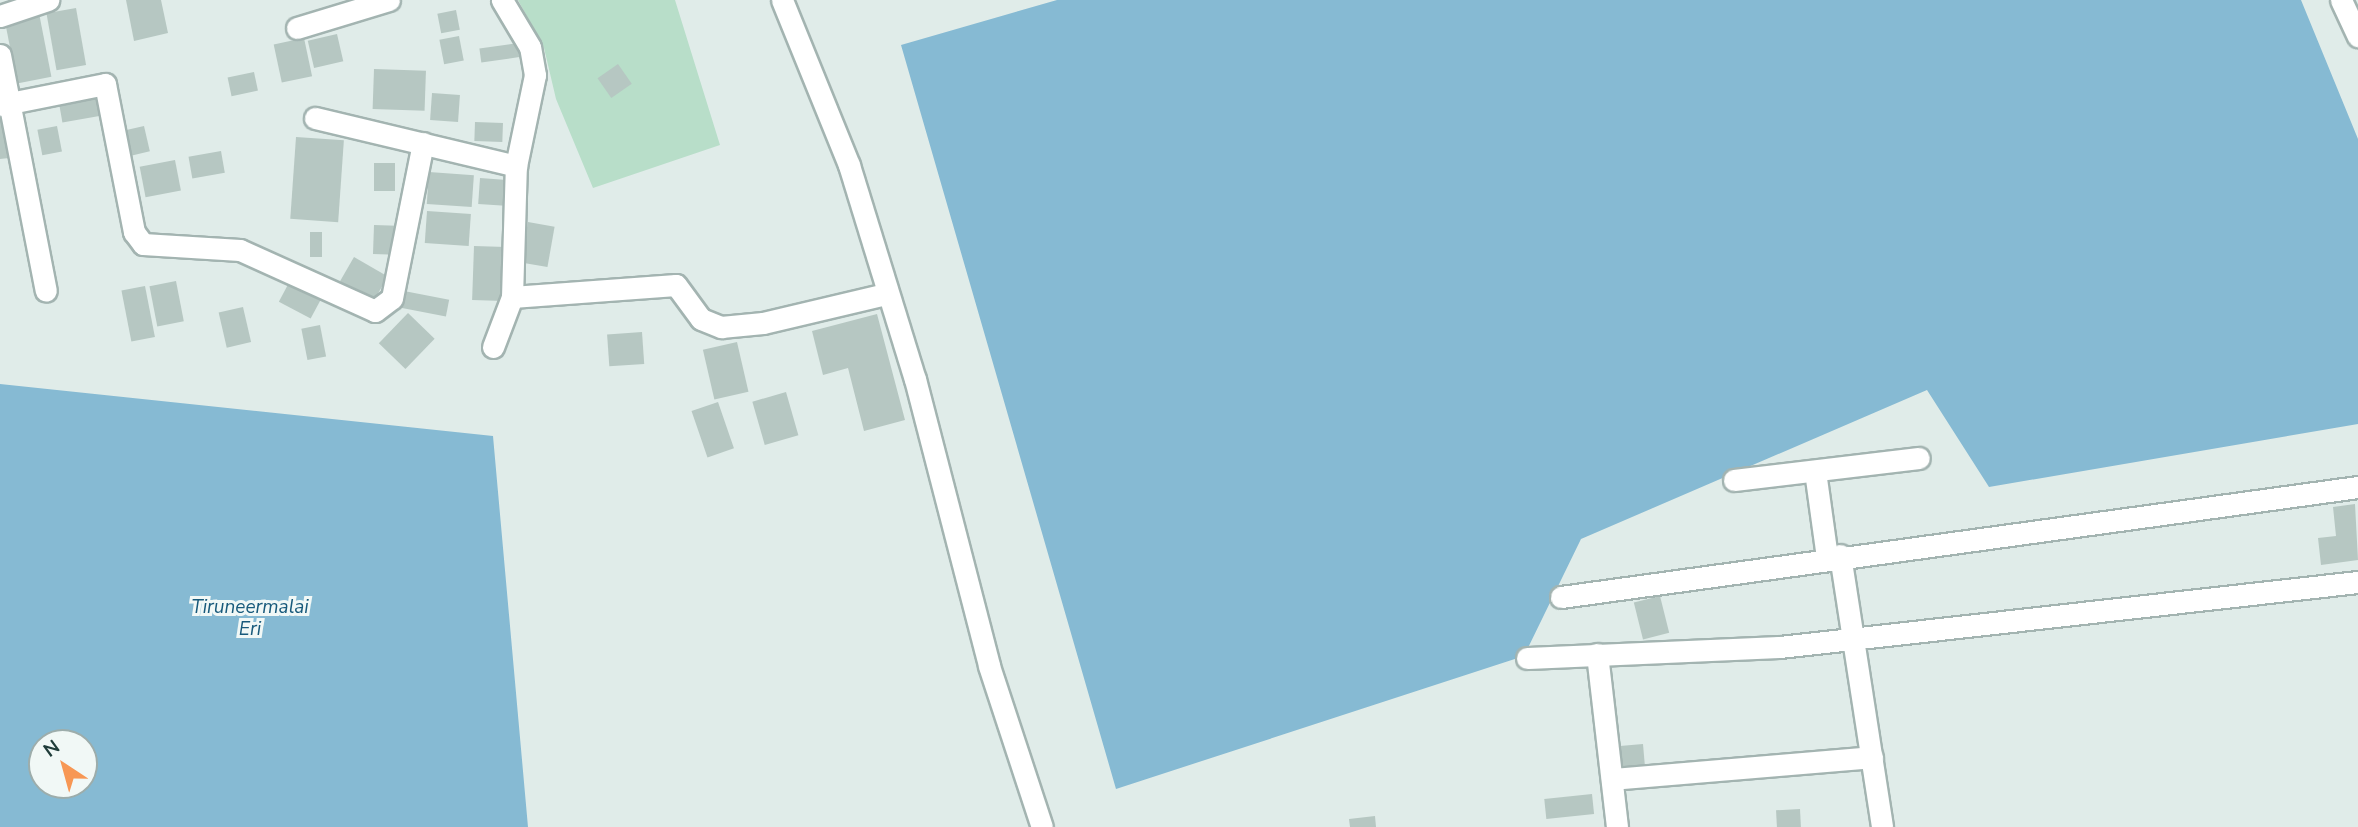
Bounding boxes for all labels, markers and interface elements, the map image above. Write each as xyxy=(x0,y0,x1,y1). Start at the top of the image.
water label: Tiruneermalai Eri xyxy=(191,597,309,641)
north arrow xyxy=(28,729,98,799)
text: N xyxy=(38,734,65,763)

